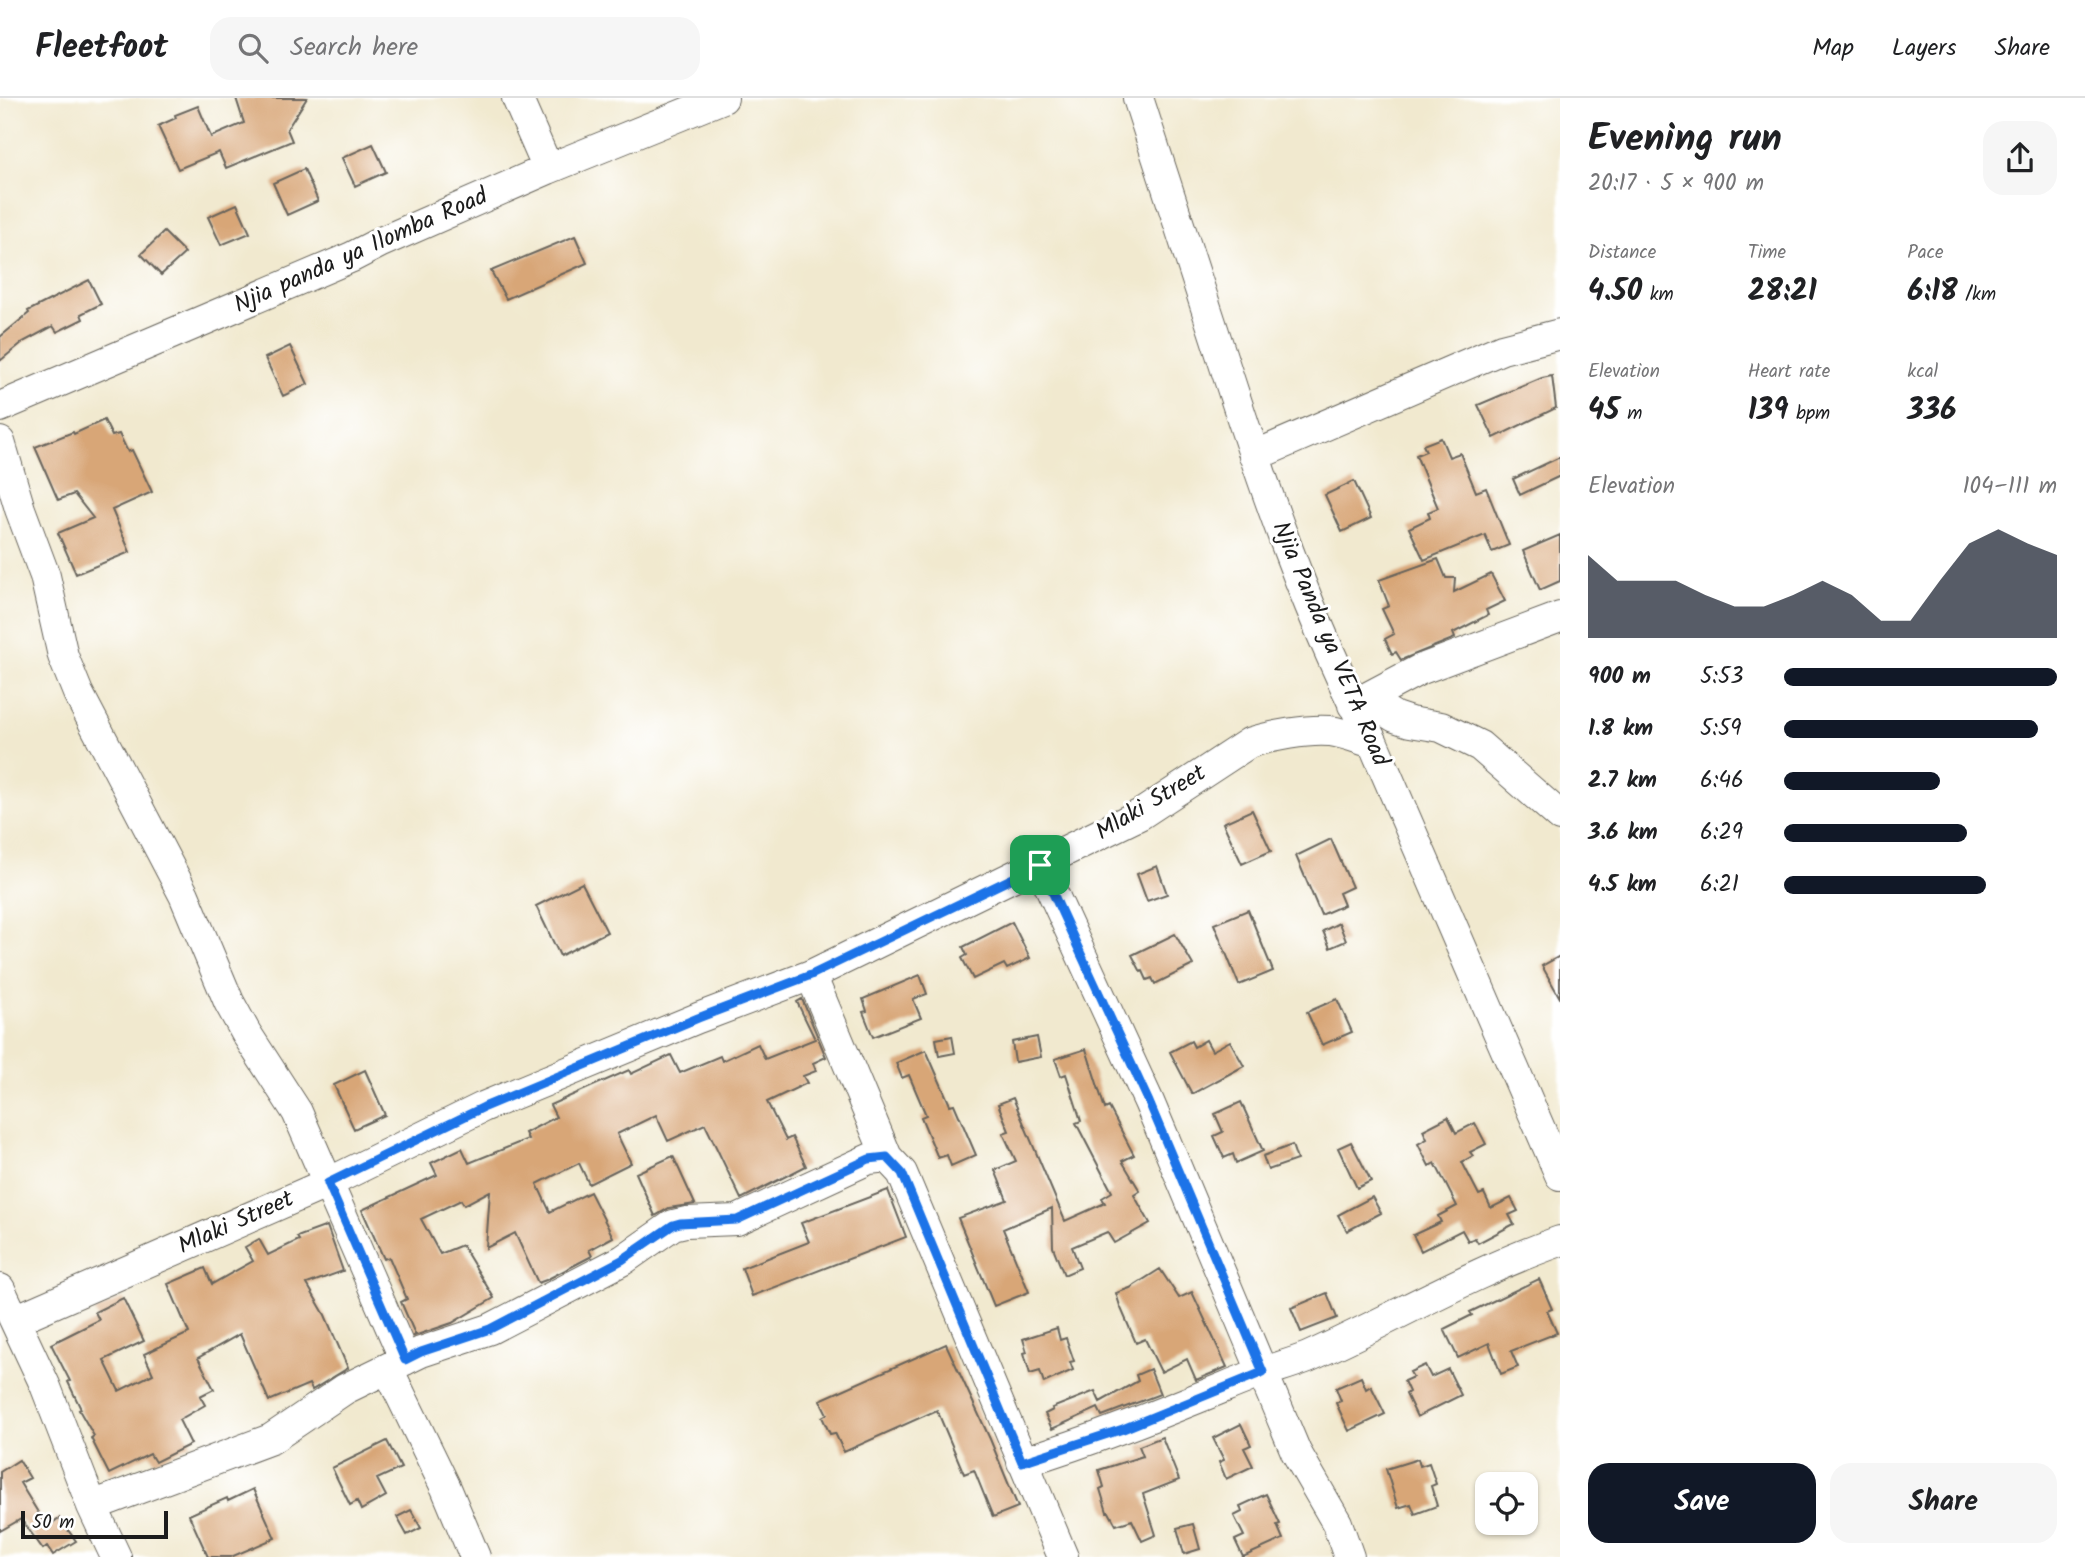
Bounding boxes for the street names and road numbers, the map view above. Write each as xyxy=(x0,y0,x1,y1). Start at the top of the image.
street label: Njia panda ya Ilomba Road xyxy=(228,177,495,325)
street label: Njia Panda ya VETA Road xyxy=(1261,515,1400,774)
street label: Mlaki Street xyxy=(1088,754,1215,852)
street label: Mlaki Street xyxy=(172,1180,301,1266)

